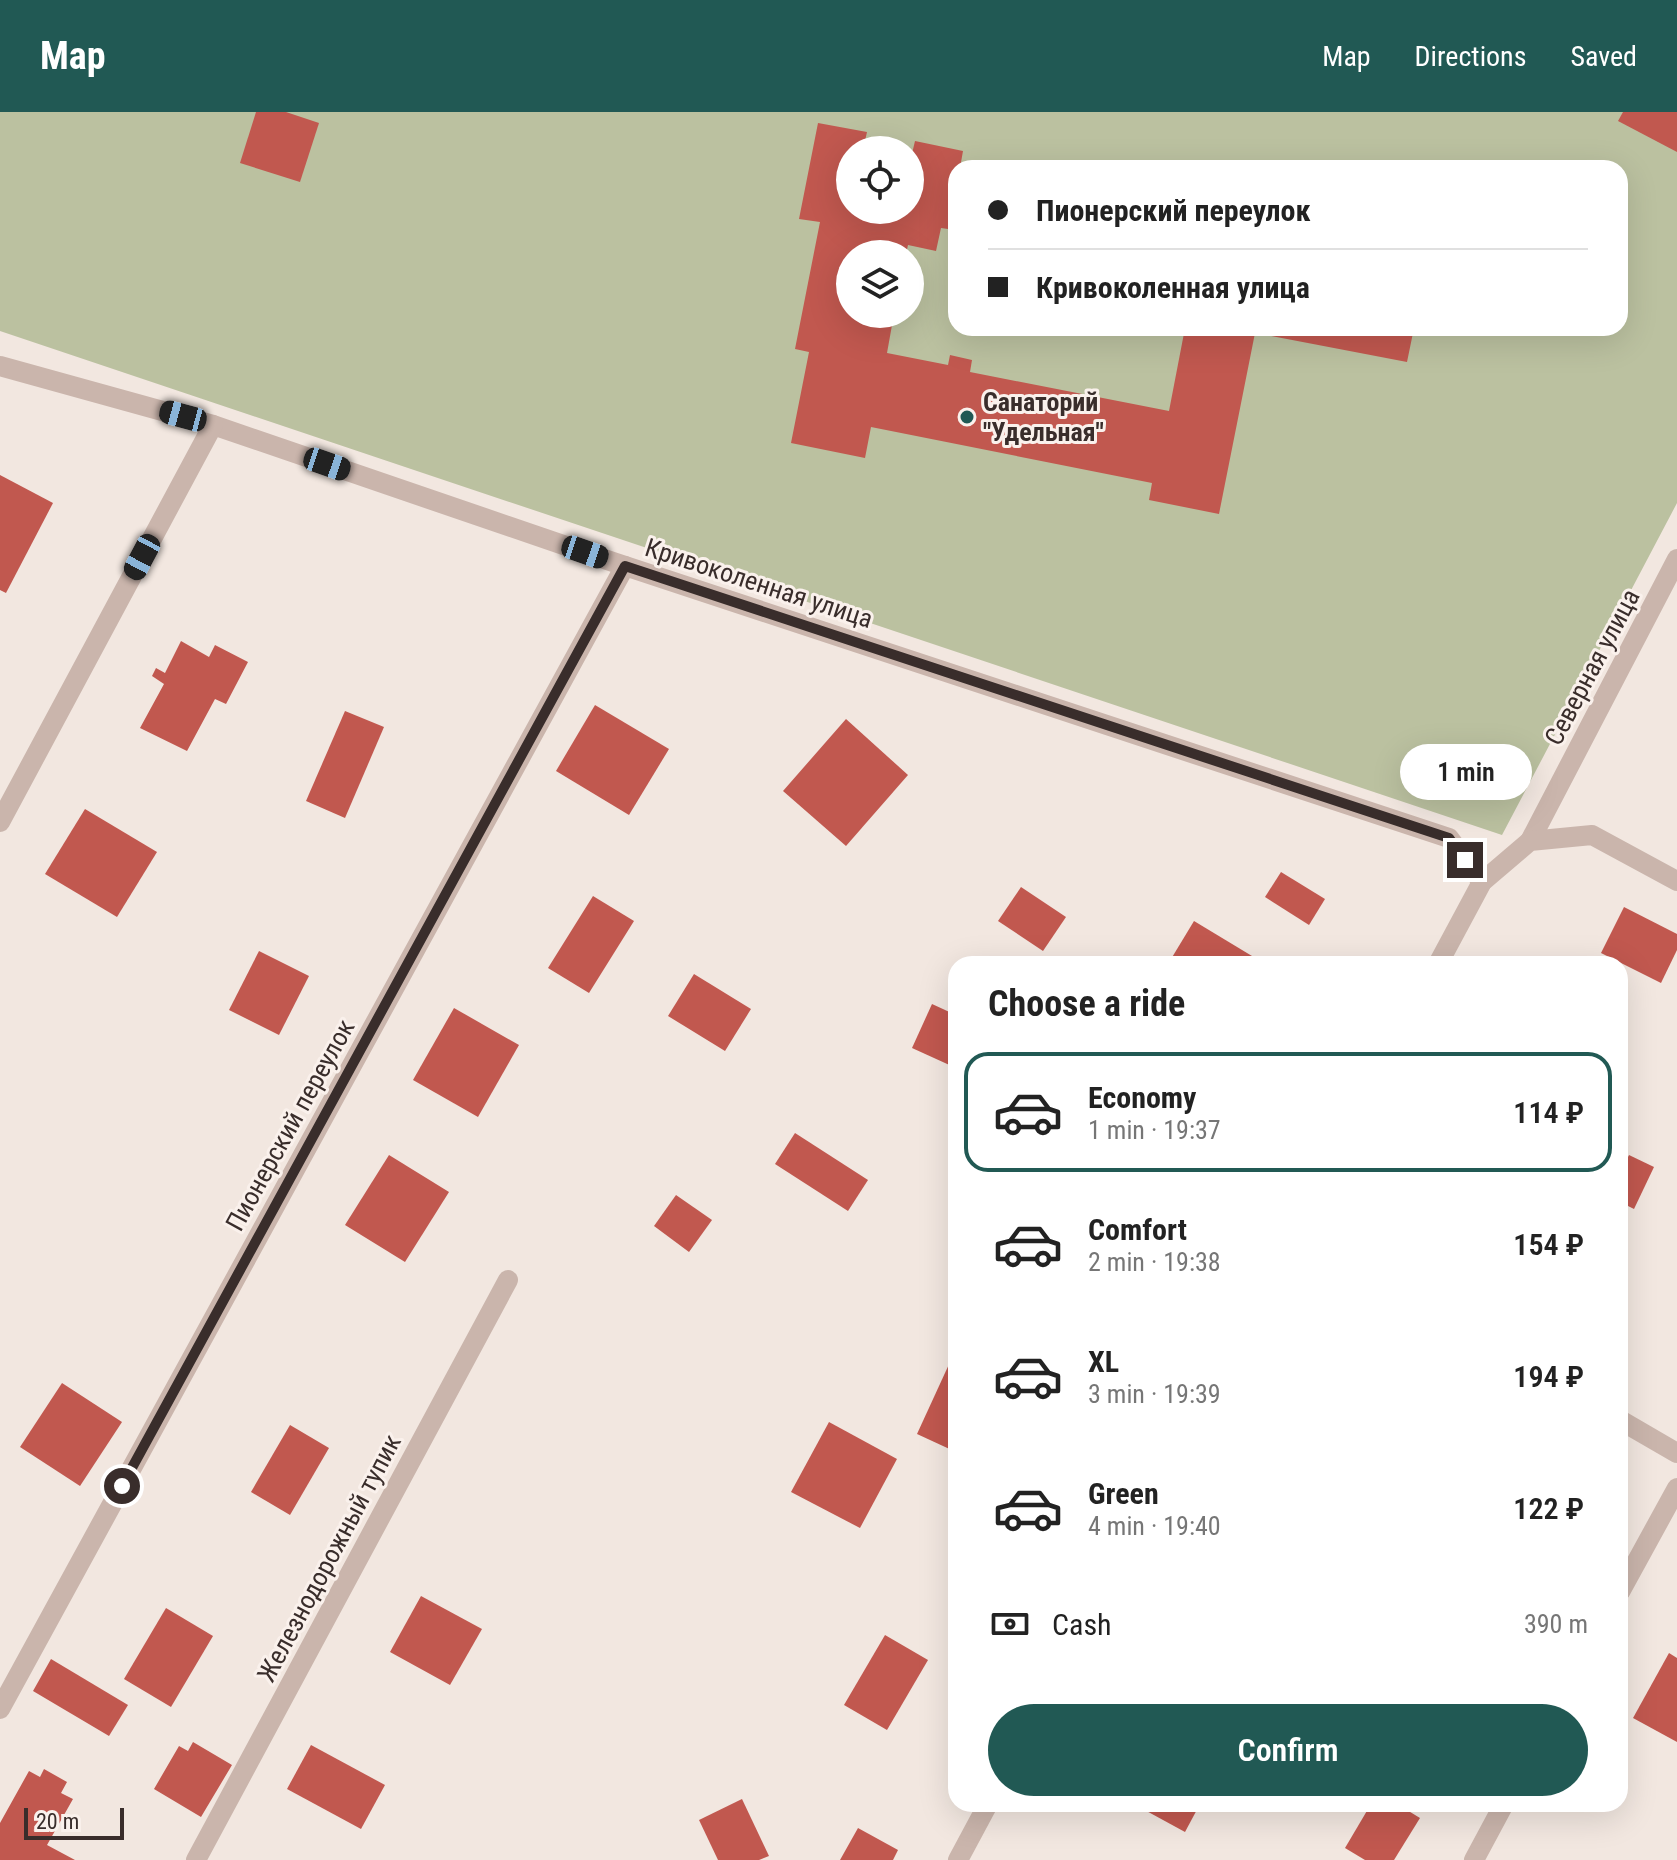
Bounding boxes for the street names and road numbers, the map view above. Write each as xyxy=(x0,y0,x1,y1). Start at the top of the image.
street label: Кривоколенная улица xyxy=(642,532,876,634)
street label: Северная улица xyxy=(1538,584,1646,750)
street label: Пионерский переулок xyxy=(219,1014,361,1236)
street label: Железнодорожный тупик xyxy=(251,1429,407,1687)

